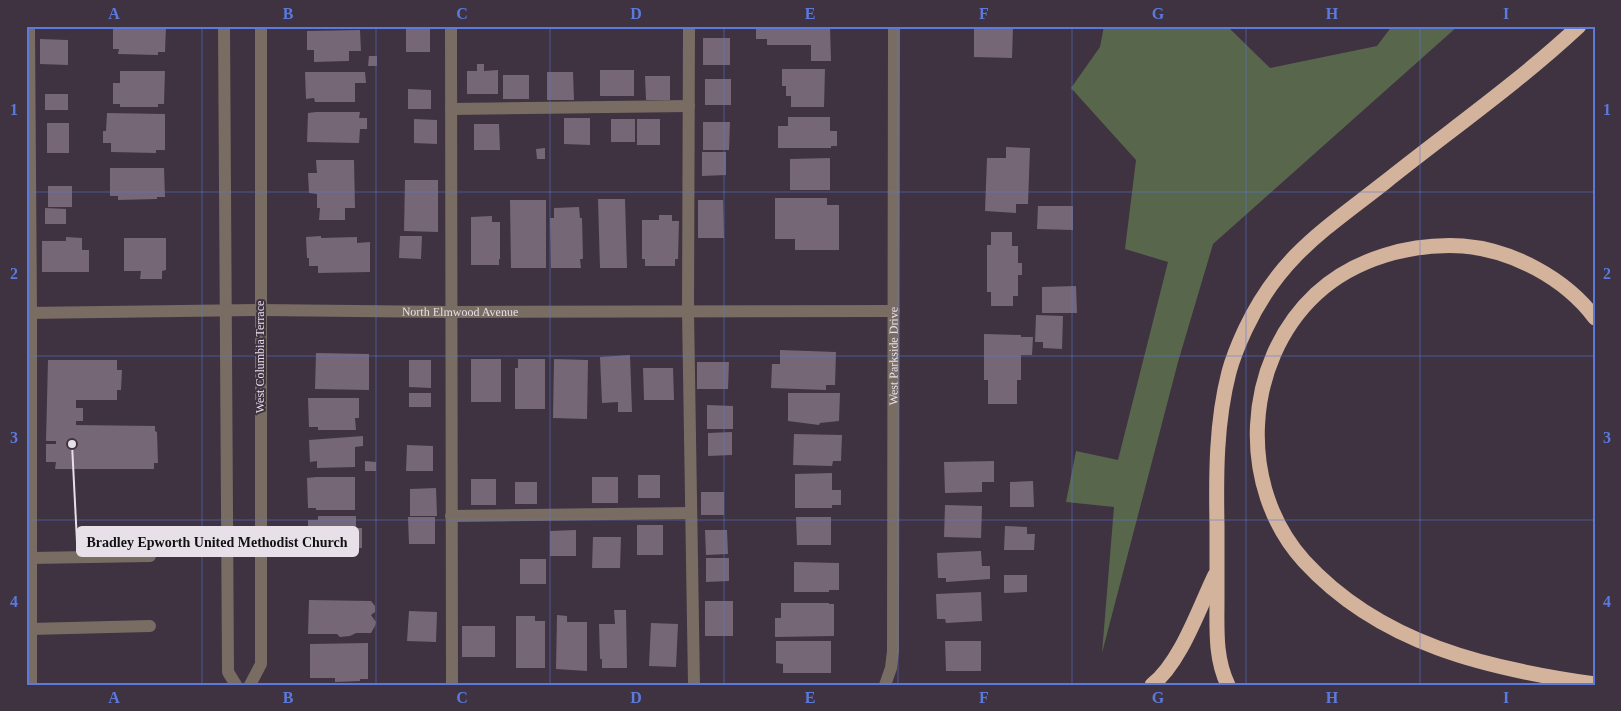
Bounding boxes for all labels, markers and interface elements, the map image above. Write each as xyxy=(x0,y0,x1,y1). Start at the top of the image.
text: A xyxy=(108,5,120,22)
text: B xyxy=(283,5,294,22)
text: C xyxy=(456,5,468,22)
text: D xyxy=(630,5,642,22)
text: E xyxy=(805,5,815,22)
text: F xyxy=(979,5,989,22)
text: G xyxy=(1152,5,1165,22)
text: H xyxy=(1326,5,1339,22)
text: I xyxy=(1503,5,1509,22)
text: 1 xyxy=(10,101,18,118)
text: 1 xyxy=(1603,101,1611,118)
text: 2 xyxy=(10,265,18,282)
text: 2 xyxy=(1603,265,1611,282)
street label: West Columbia Terrace xyxy=(253,301,267,413)
street label: North Elmwood Avenue xyxy=(402,304,518,319)
street label: West Parkside Drive xyxy=(886,307,901,405)
text: 3 xyxy=(10,429,18,446)
text: 3 xyxy=(1603,429,1611,446)
callout: Bradley Epworth United Methodist Church xyxy=(77,527,358,556)
text: Bradley Epworth United Methodist Church xyxy=(86,535,348,550)
text: 4 xyxy=(10,593,18,610)
text: 4 xyxy=(1603,593,1611,610)
text: A xyxy=(108,689,120,706)
text: B xyxy=(283,689,294,706)
text: C xyxy=(456,689,468,706)
text: D xyxy=(630,689,642,706)
text: E xyxy=(805,689,815,706)
text: F xyxy=(979,689,989,706)
text: G xyxy=(1152,689,1165,706)
text: H xyxy=(1326,689,1339,706)
text: I xyxy=(1503,689,1509,706)

